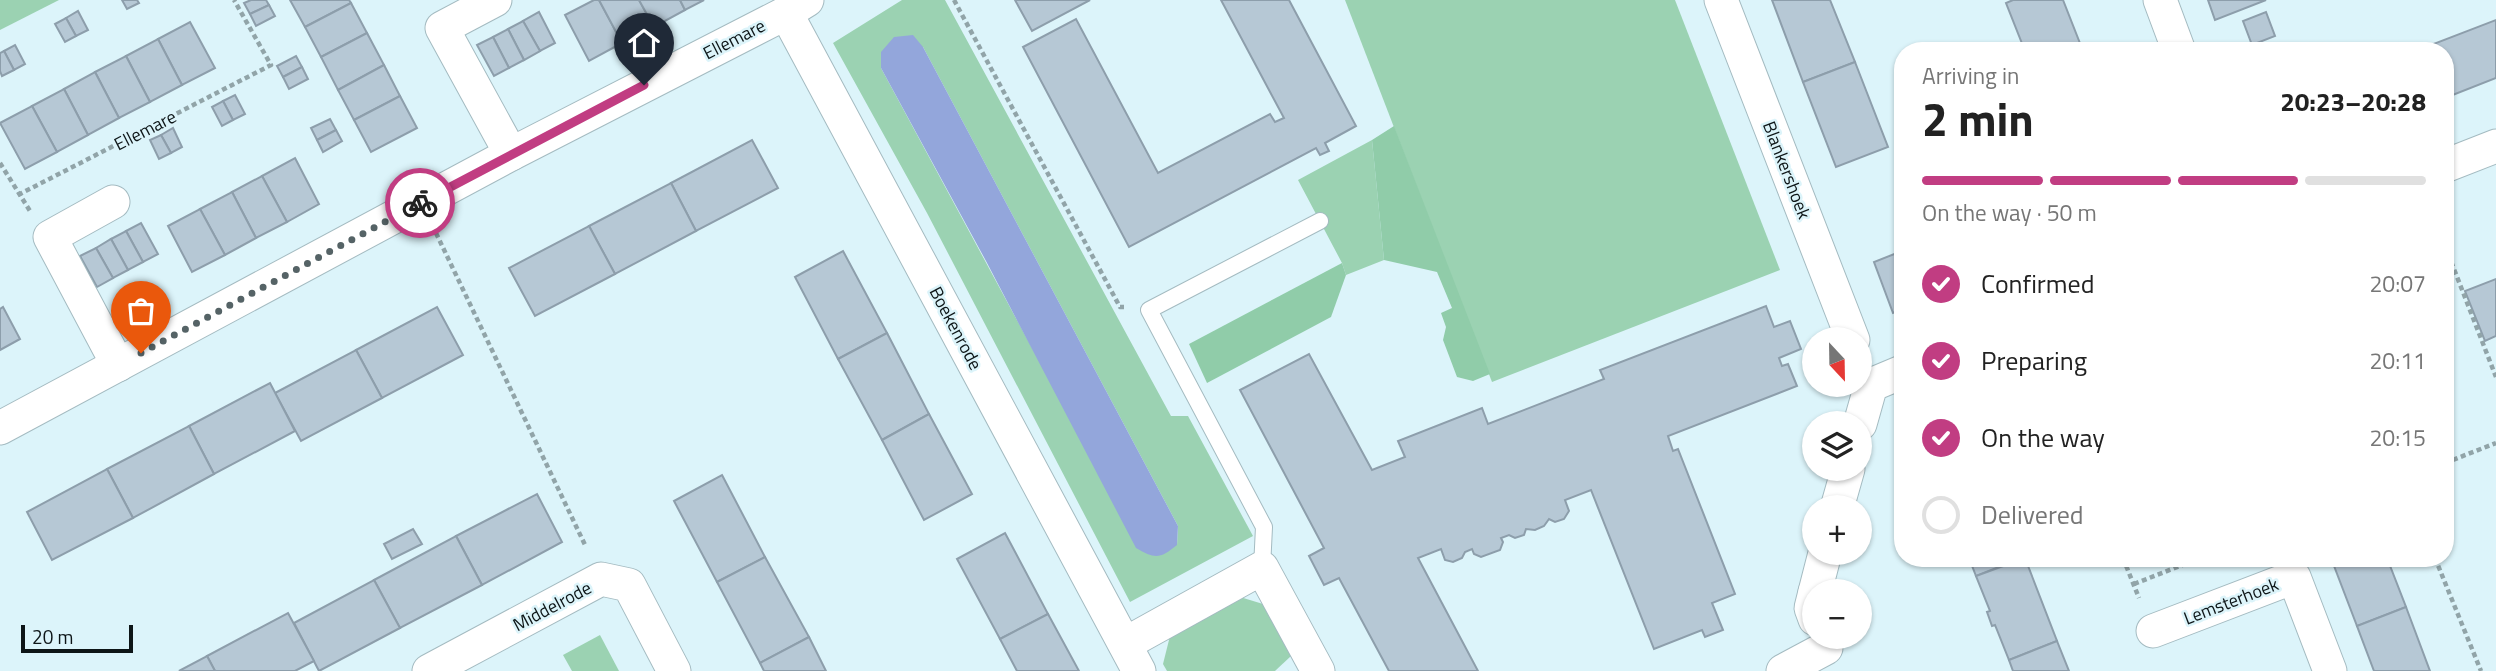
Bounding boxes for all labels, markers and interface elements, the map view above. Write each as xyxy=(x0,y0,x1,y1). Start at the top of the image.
street label: Ellemare xyxy=(698,12,770,66)
pin xyxy=(614,13,674,85)
icon: home xyxy=(625,24,663,62)
text: Arriving in xyxy=(1922,58,2019,93)
text: 20:23–20:28 xyxy=(2280,82,2426,121)
text: 2 min xyxy=(1922,84,2034,154)
street label: Ellemare xyxy=(109,103,181,157)
street label: Blankershoek xyxy=(1756,117,1818,223)
courier xyxy=(385,168,455,238)
icon: bike xyxy=(401,184,439,222)
text: On the way · 50 m xyxy=(1922,195,2097,230)
text: Confirmed xyxy=(1981,264,2095,303)
icon: check xyxy=(1922,265,1960,303)
text: 20:07 xyxy=(2369,266,2426,301)
pin xyxy=(111,281,171,353)
street label: Boekenrode xyxy=(923,281,989,375)
icon: bag xyxy=(122,292,160,330)
north arrow xyxy=(1802,327,1872,397)
map controls xyxy=(1802,327,1872,649)
text: Preparing xyxy=(1981,341,2087,380)
icon: check xyxy=(1922,342,1960,380)
text: 20:11 xyxy=(2369,343,2426,378)
button: layers xyxy=(1802,411,1872,481)
text: On the way xyxy=(1981,418,2105,457)
icon: check xyxy=(1922,419,1960,457)
text: 20:15 xyxy=(2369,420,2426,455)
button: + xyxy=(1802,495,1872,565)
text: Delivered xyxy=(1981,495,2084,534)
street label: Lemsterhoek xyxy=(2180,570,2283,631)
street label: Middelrode xyxy=(508,574,596,638)
button: − xyxy=(1802,579,1872,649)
scale bar xyxy=(21,622,133,654)
text: 20 m xyxy=(32,622,73,651)

